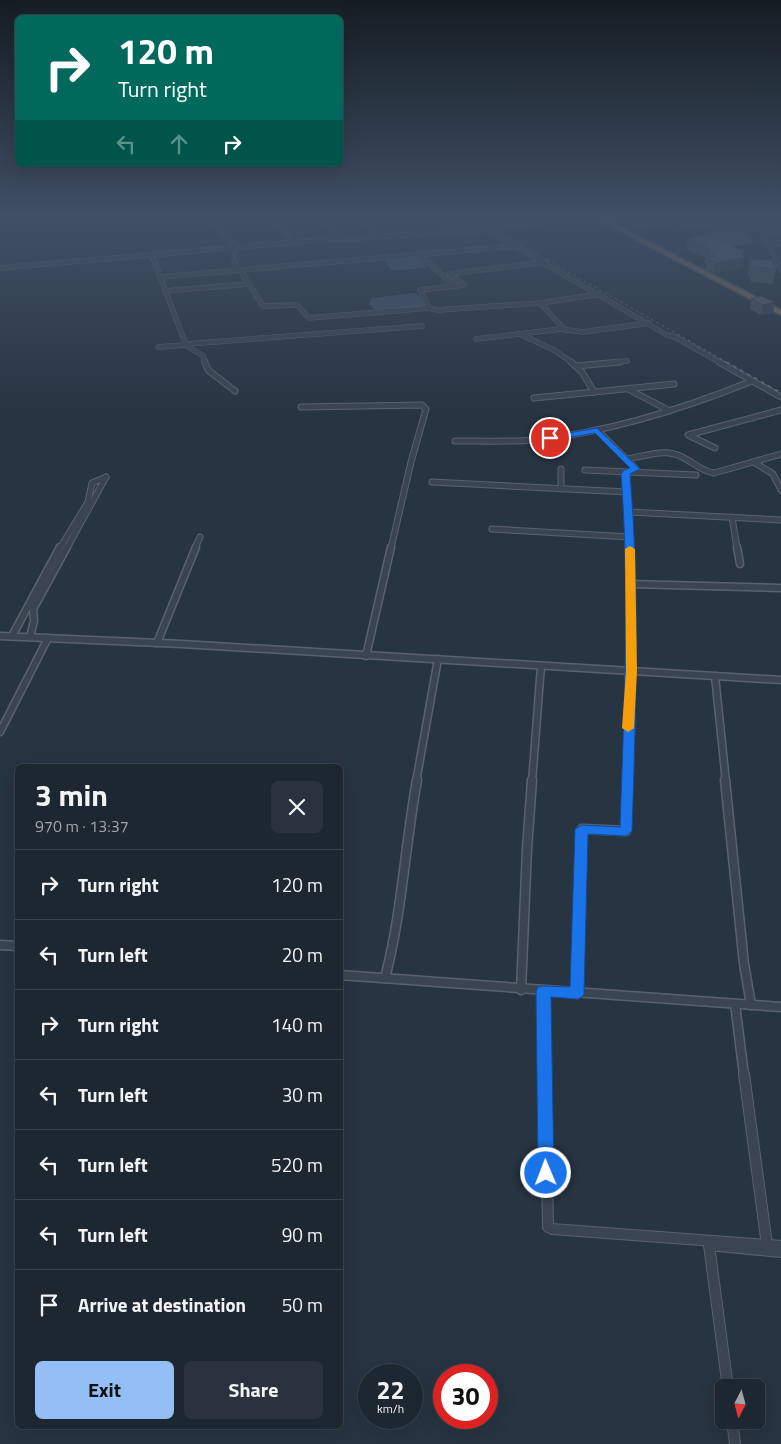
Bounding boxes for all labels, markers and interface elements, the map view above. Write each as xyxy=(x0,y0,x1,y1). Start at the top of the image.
text: 120 m xyxy=(118,24,214,78)
icon: right xyxy=(35,35,100,100)
text: Turn right xyxy=(118,72,207,106)
icon: left xyxy=(112,130,140,158)
icon: ahead xyxy=(165,130,193,158)
icon: right xyxy=(218,130,246,158)
pin xyxy=(529,417,571,459)
icon: arrive xyxy=(536,424,564,452)
text: 3 min xyxy=(35,772,108,818)
button: close xyxy=(271,781,323,833)
text: 970 m · 13:37 xyxy=(35,814,129,838)
text: Turn right xyxy=(78,870,159,899)
text: 120 m xyxy=(271,870,323,899)
icon: right xyxy=(35,871,63,899)
text: Turn left xyxy=(78,940,148,969)
text: 20 m xyxy=(282,940,323,969)
icon: left xyxy=(35,941,63,969)
text: Turn right xyxy=(78,1010,159,1039)
text: 140 m xyxy=(271,1010,323,1039)
icon: right xyxy=(35,1011,63,1039)
text: Turn left xyxy=(78,1080,148,1109)
text: 30 m xyxy=(282,1080,323,1109)
icon: left xyxy=(35,1081,63,1109)
position arrow xyxy=(519,1146,571,1198)
text: Turn left xyxy=(78,1150,148,1179)
text: 520 m xyxy=(271,1150,323,1179)
icon: left xyxy=(35,1151,63,1179)
text: Turn left xyxy=(78,1220,148,1249)
text: 90 m xyxy=(282,1220,323,1249)
icon: left xyxy=(35,1221,63,1249)
text: Arrive at destination xyxy=(78,1290,246,1319)
text: 50 m xyxy=(282,1290,323,1319)
icon: arrive xyxy=(35,1291,63,1319)
button: Exit xyxy=(35,1361,174,1419)
button: Share xyxy=(184,1361,323,1419)
speed limit sign: 30 xyxy=(433,1364,498,1429)
text: 22 xyxy=(376,1371,405,1409)
north arrow xyxy=(715,1379,765,1429)
map controls xyxy=(715,1379,765,1429)
text: km/h xyxy=(377,1399,404,1418)

